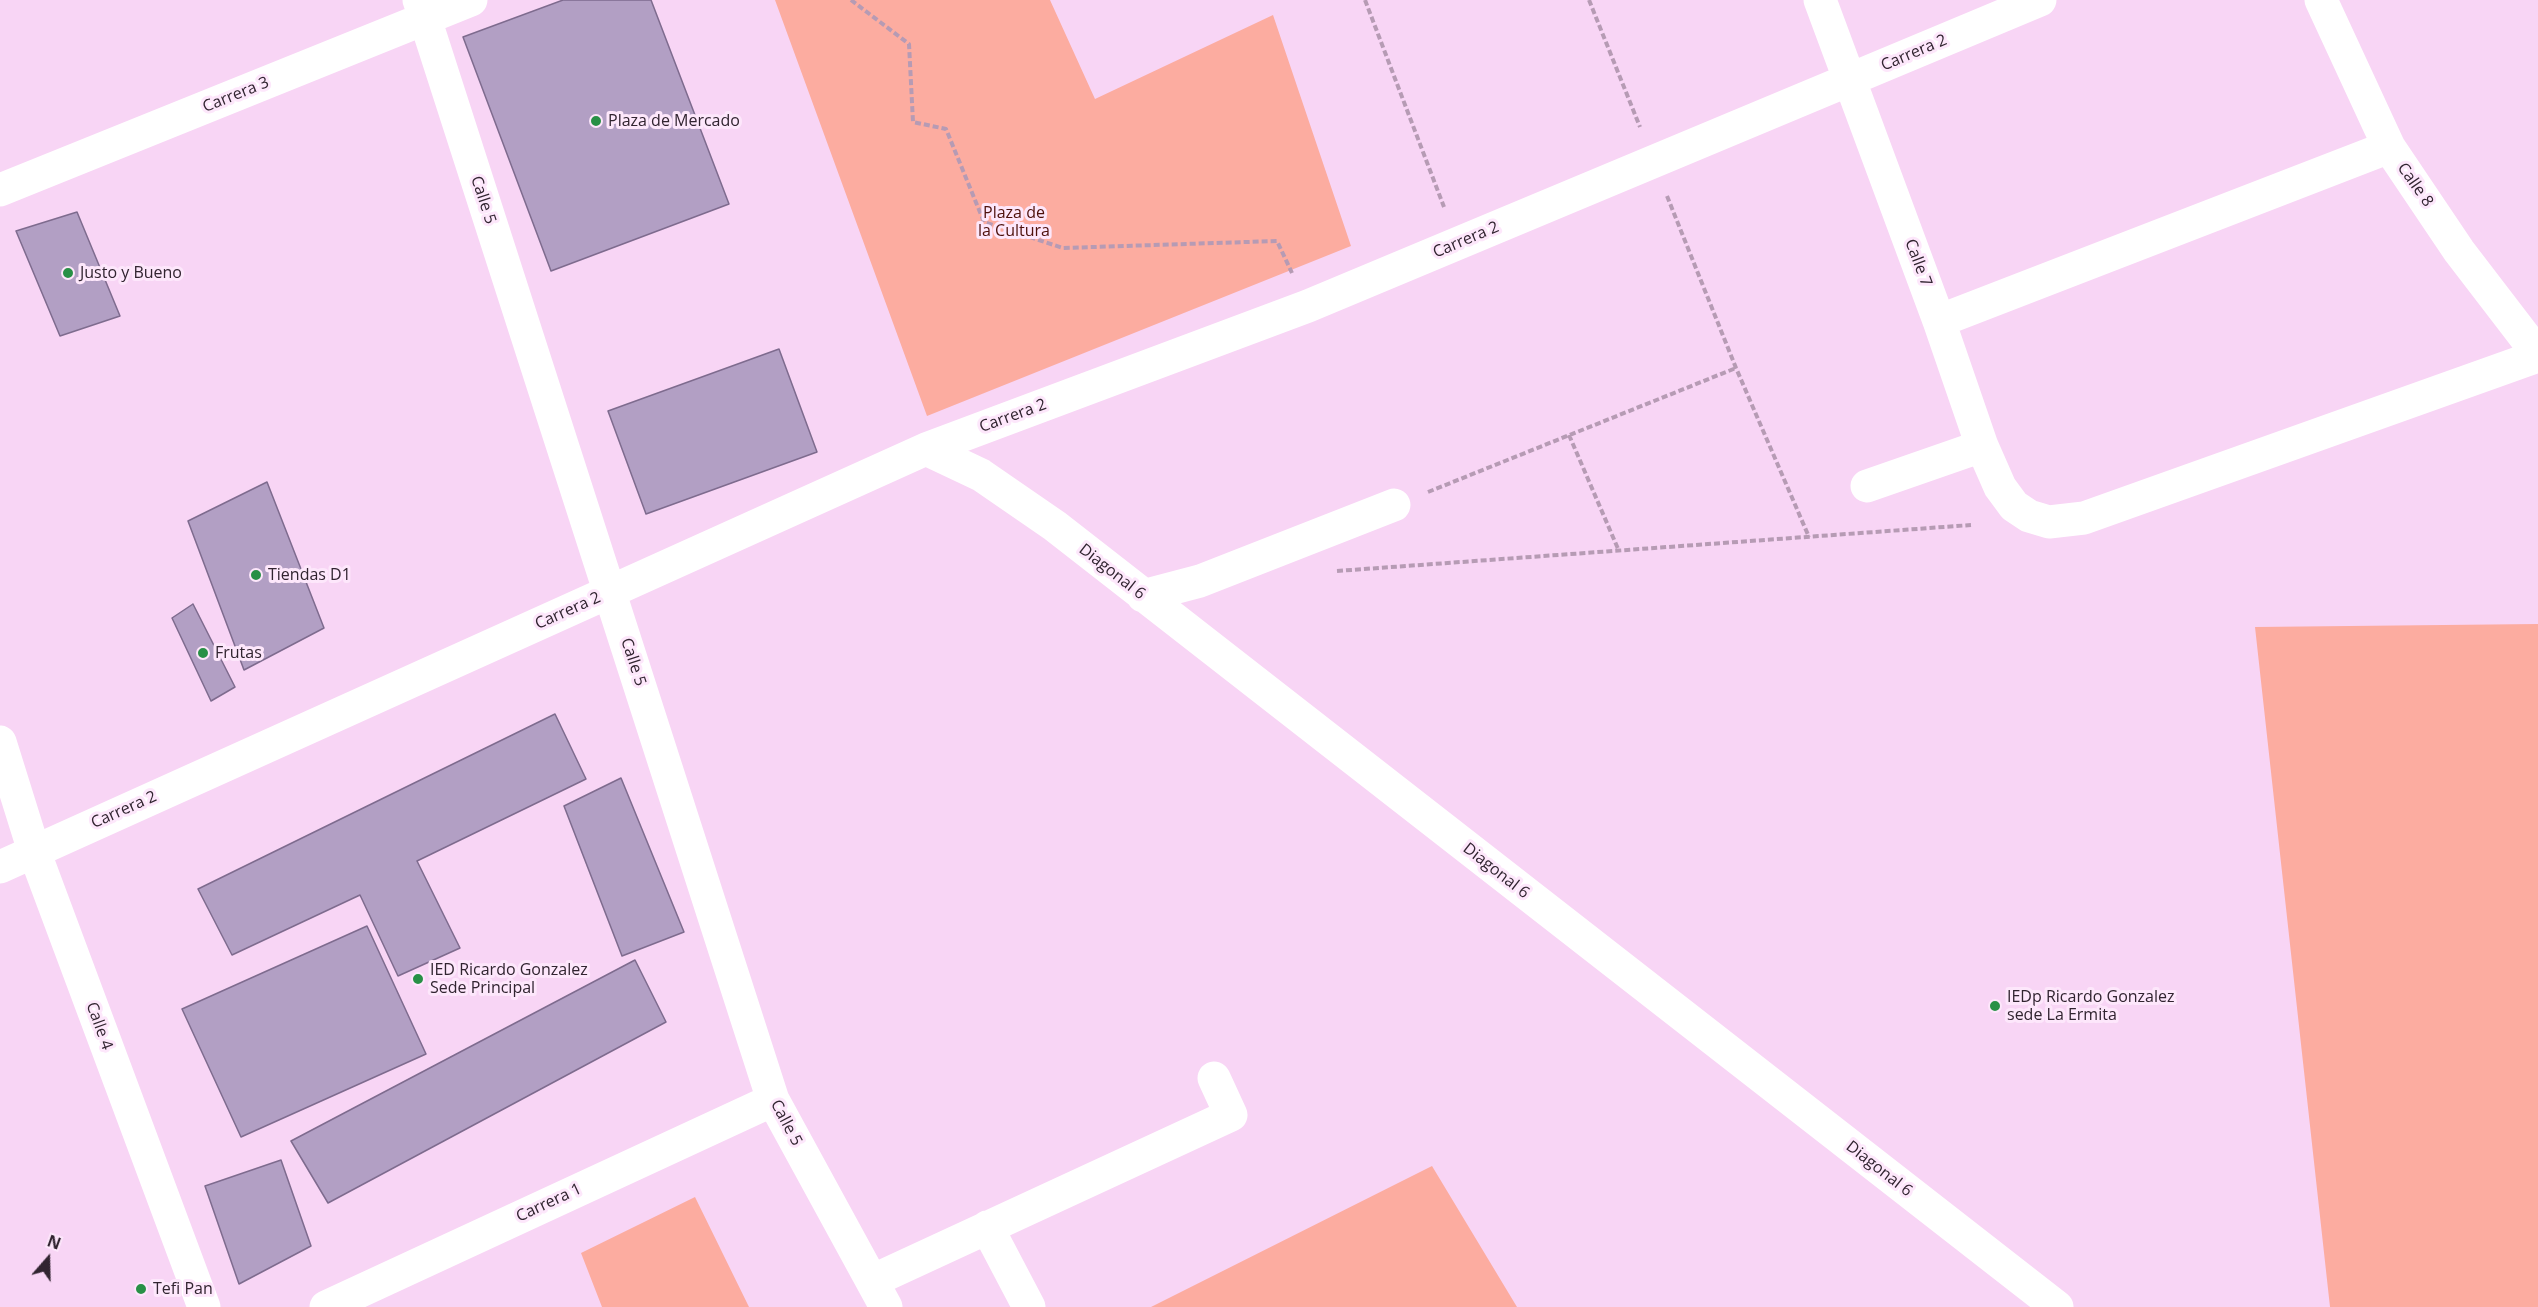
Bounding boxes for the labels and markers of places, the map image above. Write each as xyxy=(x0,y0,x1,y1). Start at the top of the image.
place label: Plaza de Mercado xyxy=(608,111,740,131)
marker: Plaza de Mercado xyxy=(589,114,603,128)
place label: Justo y Bueno xyxy=(80,263,182,283)
marker: Justo y Bueno xyxy=(61,266,75,280)
place label: Tiendas D1 xyxy=(268,565,351,585)
marker: Tiendas D1 xyxy=(249,568,263,582)
place label: Frutas xyxy=(215,643,262,663)
marker: Frutas xyxy=(196,646,210,660)
place label: IED Ricardo Gonzalez Sede Principal xyxy=(430,960,588,998)
marker: IED Ricardo Gonzalez Sede Principal xyxy=(411,972,425,986)
place label: IEDp Ricardo Gonzalez sede La Ermita xyxy=(2007,987,2174,1025)
marker: IEDp Ricardo Gonzalez sede La Ermita xyxy=(1988,999,2002,1013)
place label: Tefi Pan xyxy=(153,1279,213,1299)
marker: Tefi Pan xyxy=(134,1282,148,1296)

